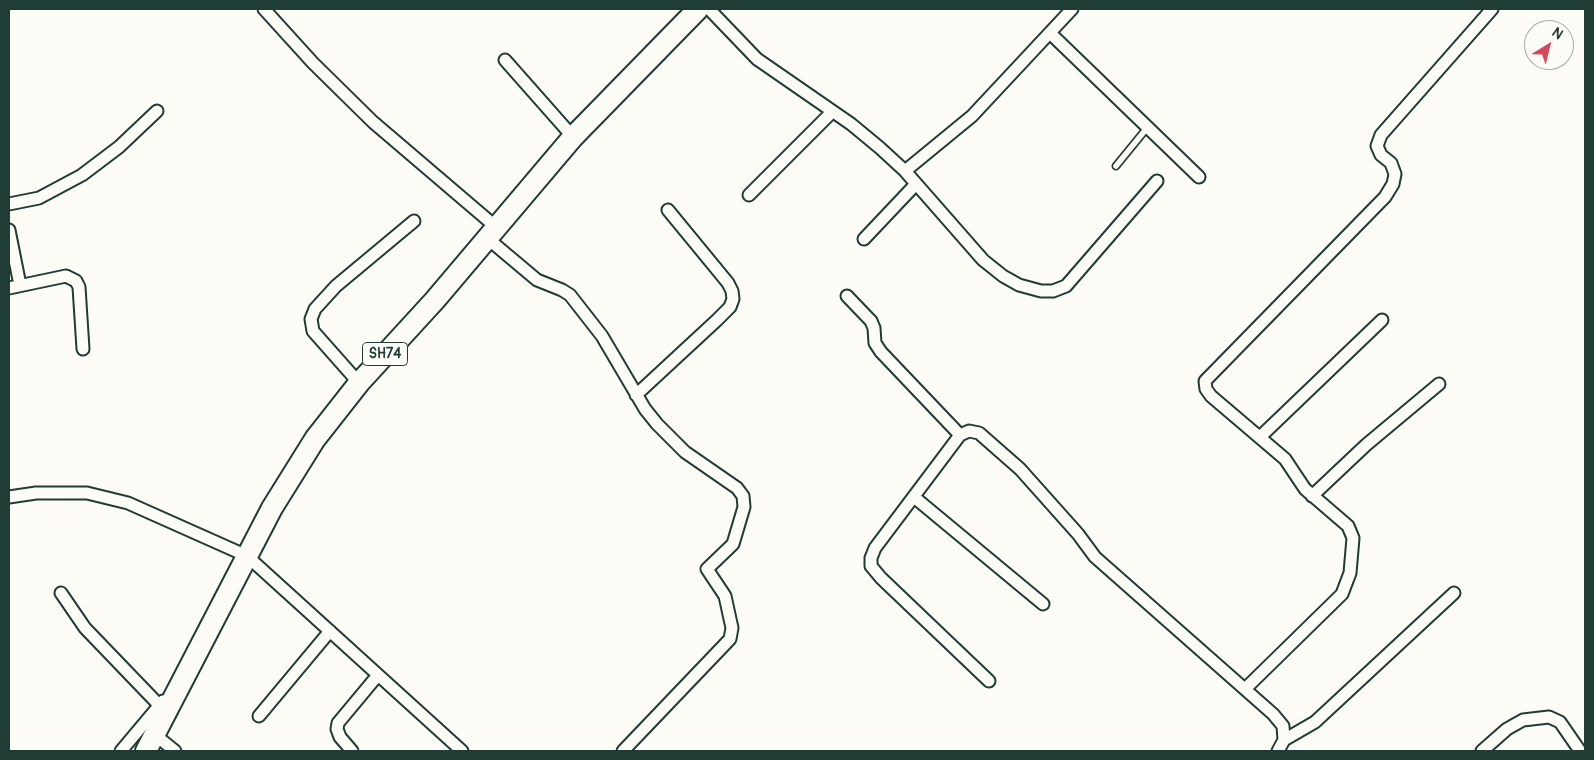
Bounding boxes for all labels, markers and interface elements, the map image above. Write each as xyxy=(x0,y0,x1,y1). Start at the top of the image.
north arrow xyxy=(1524,20,1574,70)
text: N xyxy=(1549,24,1566,43)
road number: SH74 xyxy=(362,342,408,366)

